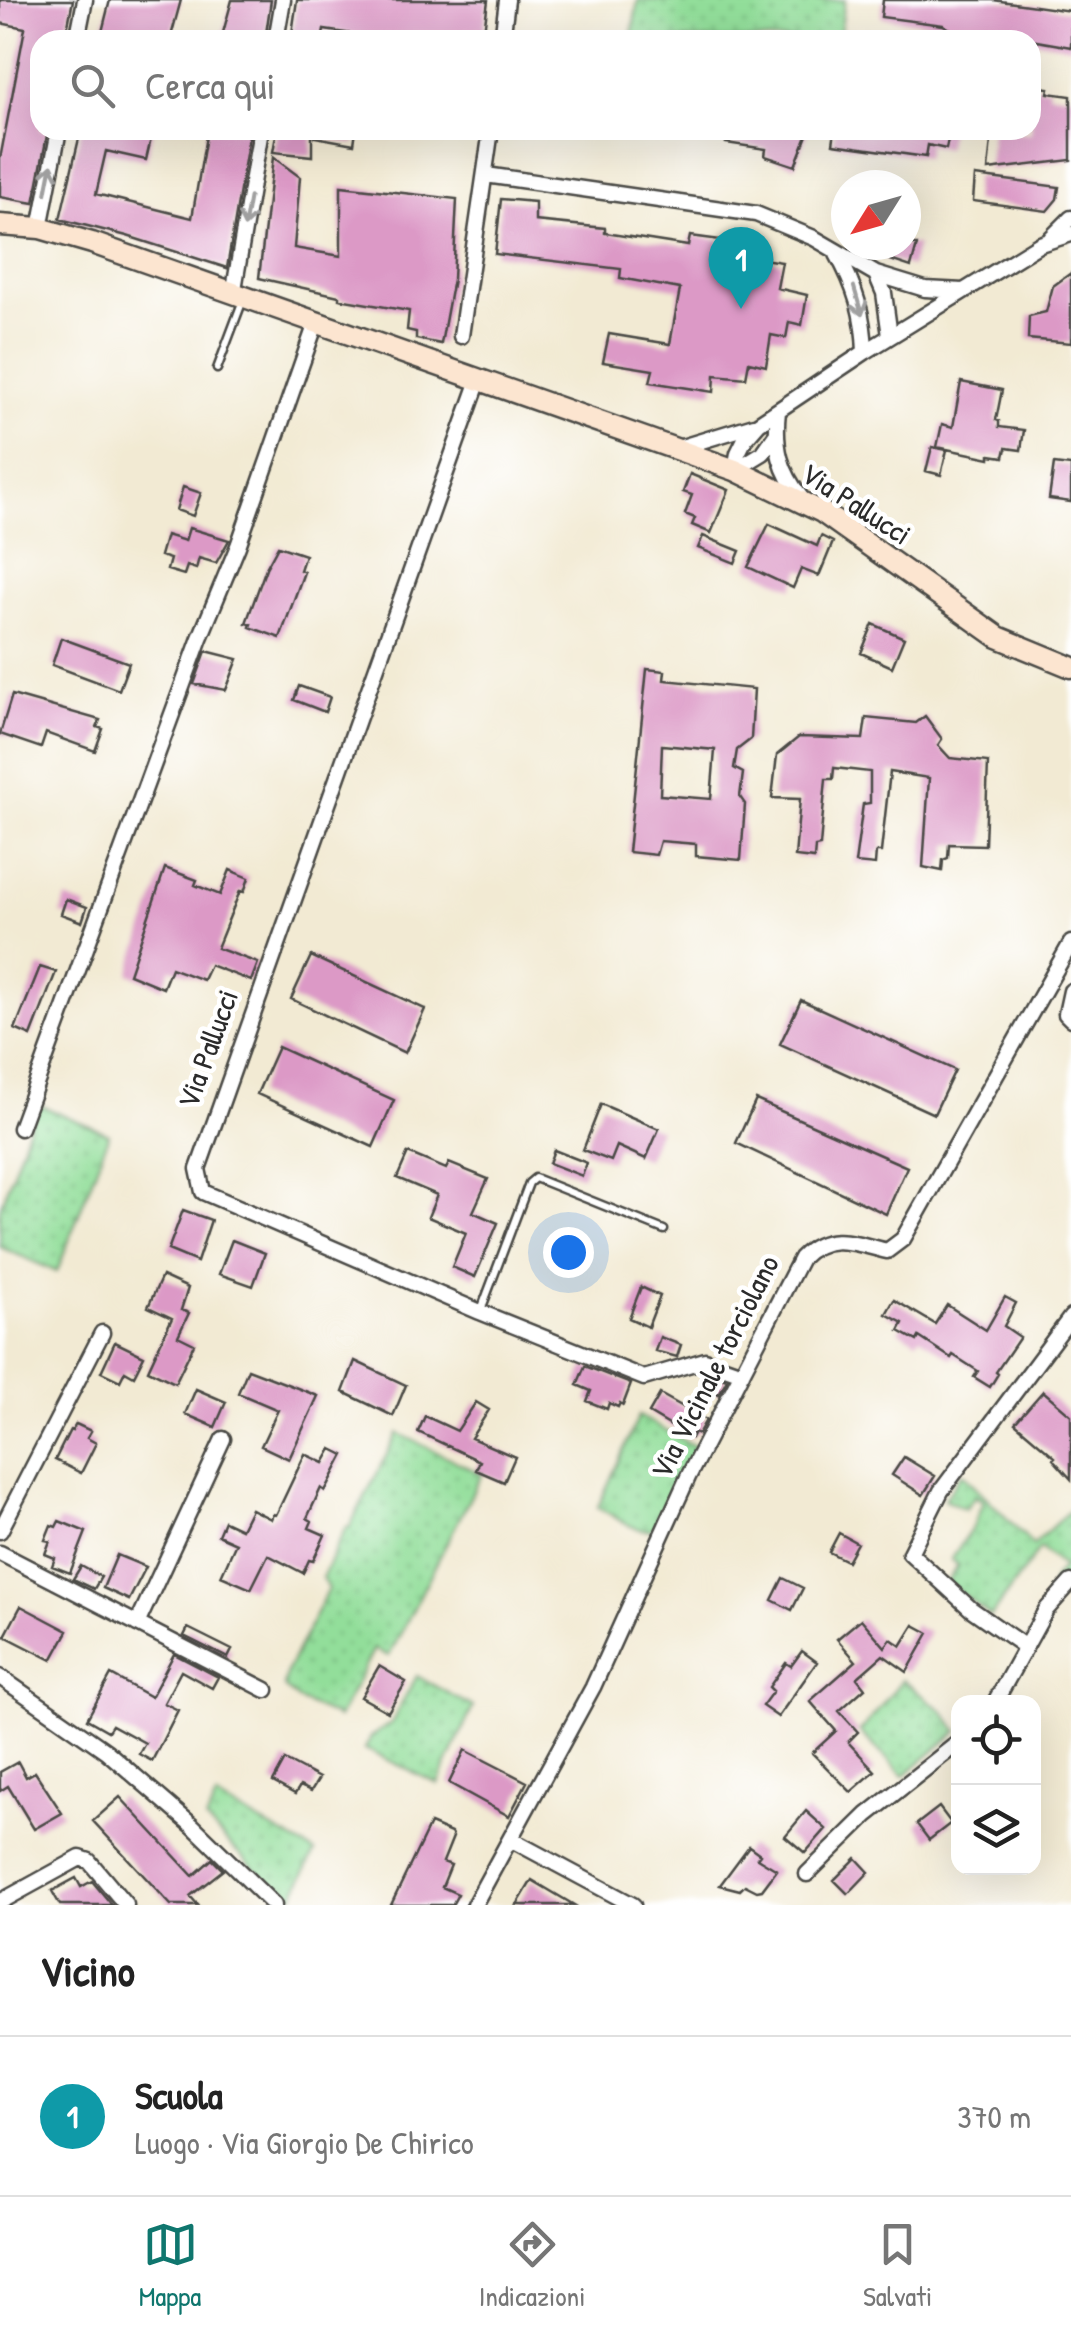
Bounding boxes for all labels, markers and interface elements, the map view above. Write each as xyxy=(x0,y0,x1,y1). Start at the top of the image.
search box xyxy=(30,30,1041,140)
icon: search xyxy=(65,58,120,113)
text: Cerca qui xyxy=(145,59,275,111)
one-way arrow xyxy=(41,164,60,196)
north arrow xyxy=(831,170,921,260)
one-way arrow xyxy=(237,196,256,228)
pin: 1 xyxy=(708,226,774,309)
one-way arrow xyxy=(850,284,868,316)
street label: Via Pallucci xyxy=(794,453,919,554)
street label: Via Pallucci xyxy=(167,984,247,1113)
your location xyxy=(543,1227,594,1278)
street label: Via Vicinale torciolano xyxy=(640,1248,788,1485)
map controls xyxy=(951,1695,1041,1875)
button: locate xyxy=(951,1695,1041,1785)
button: layers xyxy=(951,1785,1041,1875)
text: Vicino xyxy=(40,1942,135,1999)
text: Scuola xyxy=(135,2069,223,2121)
text: 1 xyxy=(67,2095,78,2138)
text: 370 m xyxy=(957,2095,1031,2138)
text: Luogo · Via Giorgio De Chirico xyxy=(135,2121,474,2164)
tab: Mappa xyxy=(139,2217,201,2315)
tab: Indicazioni xyxy=(479,2217,585,2315)
tab: Salvati xyxy=(863,2217,932,2315)

